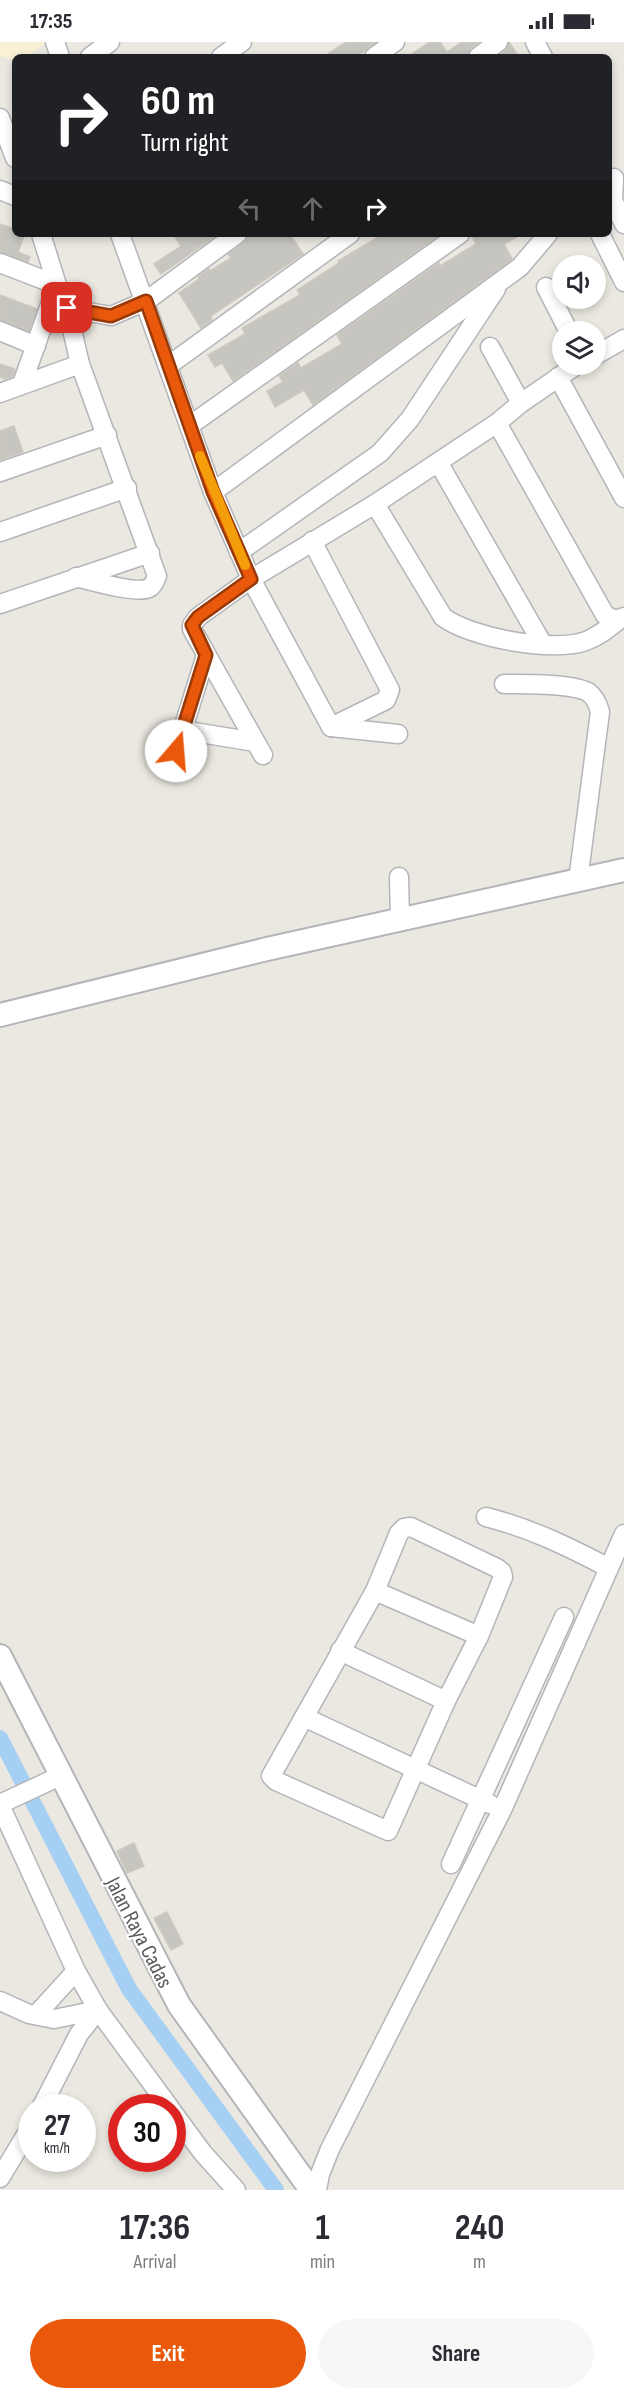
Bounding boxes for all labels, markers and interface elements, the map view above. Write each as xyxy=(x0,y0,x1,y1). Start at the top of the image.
text: 17:35 xyxy=(30,8,72,35)
text: 60 m xyxy=(141,76,215,127)
icon: right xyxy=(42,78,120,156)
text: Turn right xyxy=(141,127,228,159)
icon: left xyxy=(233,192,266,225)
icon: ahead xyxy=(296,192,329,225)
icon: right xyxy=(359,192,392,225)
map controls xyxy=(552,255,606,375)
button: sound xyxy=(552,255,606,309)
pin xyxy=(41,282,92,333)
icon: arrive xyxy=(50,291,83,324)
button: layers xyxy=(552,321,606,375)
position arrow xyxy=(144,719,208,783)
street label: Jalan Raya Cadas xyxy=(99,1872,178,1993)
speed limit sign: 30 xyxy=(108,2094,186,2172)
text: 27 xyxy=(44,2108,70,2144)
text: km/h xyxy=(44,2139,70,2158)
text: 17:36 xyxy=(120,2207,190,2250)
text: 1 xyxy=(315,2207,330,2250)
text: 240 xyxy=(455,2207,504,2250)
text: Arrival xyxy=(133,2250,176,2274)
text: min xyxy=(310,2250,335,2274)
text: m xyxy=(473,2250,486,2274)
button: Exit xyxy=(30,2319,306,2388)
button: Share xyxy=(318,2319,594,2388)

